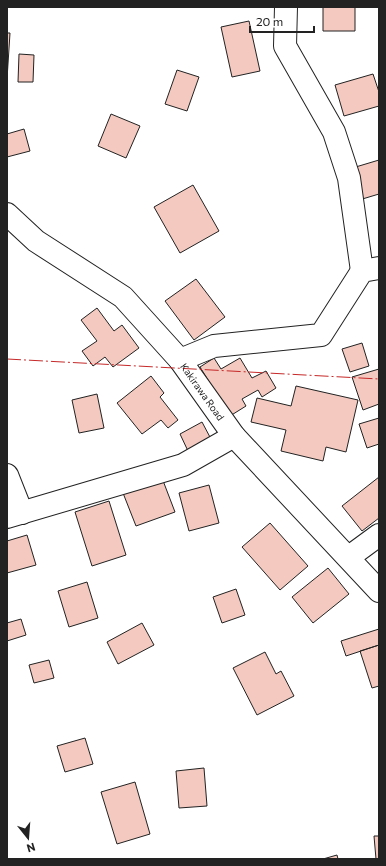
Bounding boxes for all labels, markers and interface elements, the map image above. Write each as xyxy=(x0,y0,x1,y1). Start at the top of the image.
scale bar xyxy=(250,8,314,34)
text: 20 m xyxy=(256,14,283,28)
street label: Kakirawa Road xyxy=(178,361,227,423)
north arrow xyxy=(8,818,48,858)
text: N xyxy=(25,841,37,855)

